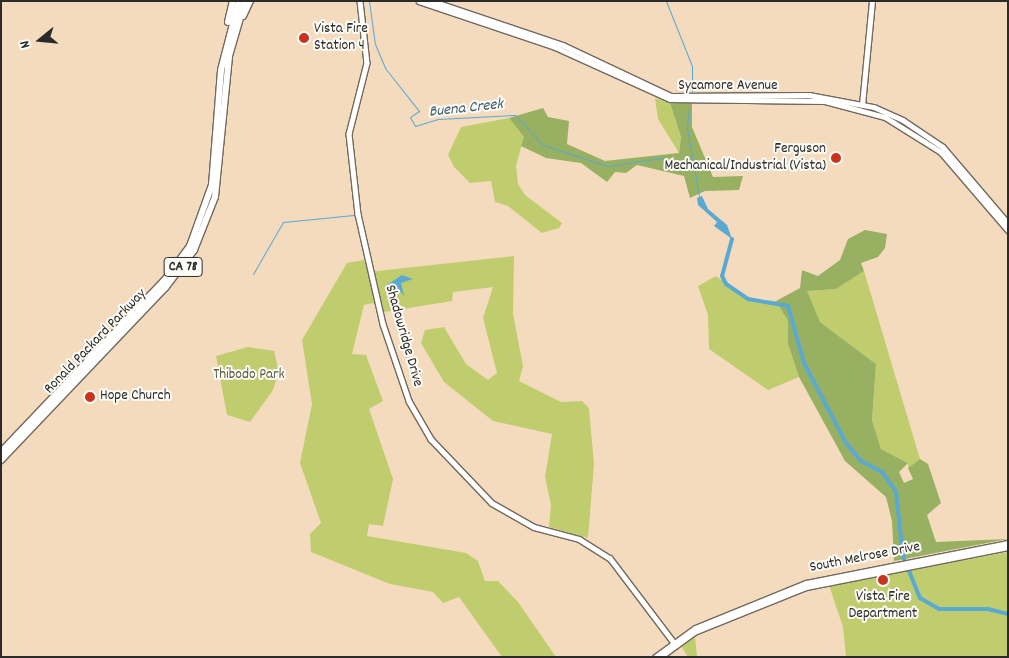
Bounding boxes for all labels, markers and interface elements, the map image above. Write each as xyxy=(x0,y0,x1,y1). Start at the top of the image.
north arrow xyxy=(15,15,65,65)
place label: Vista Fire Station 4 xyxy=(314,20,368,55)
marker: Vista Fire Station 4 xyxy=(298,32,310,44)
text: N xyxy=(15,38,36,51)
street label: Sycamore Avenue xyxy=(678,78,778,96)
water label: Buena Creek xyxy=(428,96,504,122)
place label: Ferguson Mechanical/Industrial (Vista) xyxy=(664,140,826,175)
marker: Ferguson Mechanical/Industrial (Vista) xyxy=(830,152,842,164)
road number: CA 78 xyxy=(163,256,203,278)
street label: Shadowridge Drive xyxy=(380,283,426,389)
street label: Ronald Packard Parkway xyxy=(41,286,151,398)
park label: Thibodo Park xyxy=(213,367,285,385)
place label: Hope Church xyxy=(100,388,171,406)
marker: Hope Church xyxy=(84,391,96,403)
street label: South Melrose Drive xyxy=(808,538,922,578)
marker: Vista Fire Department xyxy=(877,574,889,586)
place label: Vista Fire Department xyxy=(849,588,917,623)

